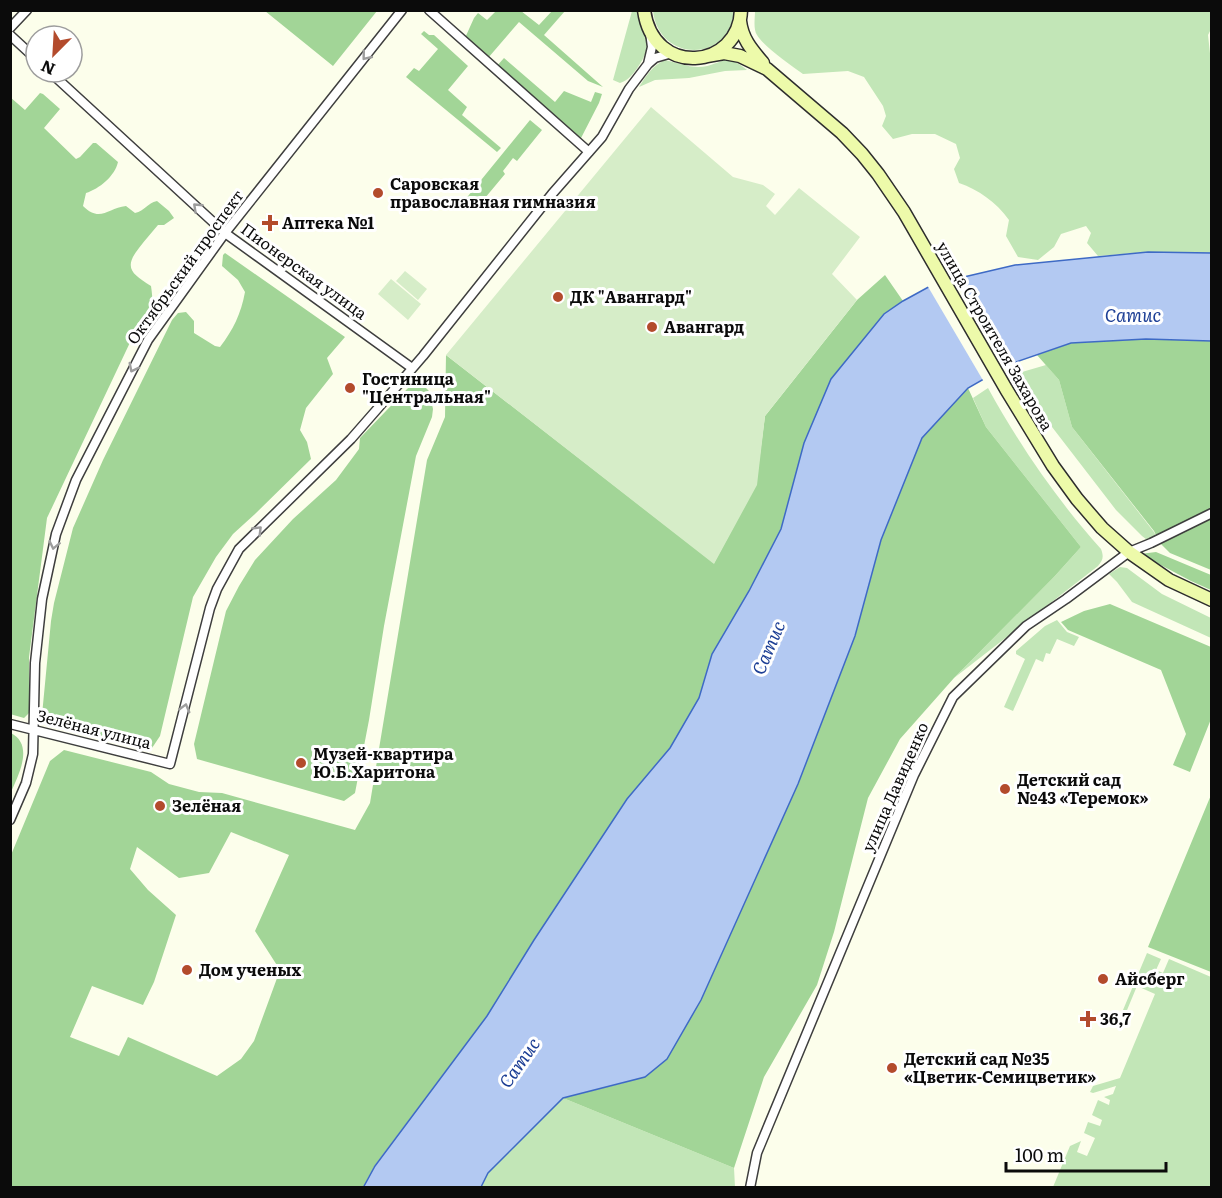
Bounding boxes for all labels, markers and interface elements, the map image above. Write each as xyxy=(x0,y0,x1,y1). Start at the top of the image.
north arrow xyxy=(24,24,84,84)
one-way arrow xyxy=(362,49,373,60)
text: N xyxy=(36,55,59,82)
place label: Саровская православная гимназия xyxy=(390,171,596,213)
street label: Октябрьский проспект xyxy=(120,184,249,349)
marker: Саровская православная гимназия xyxy=(371,186,385,200)
one-way arrow xyxy=(193,203,204,214)
place label: Аптека №1 xyxy=(282,210,375,234)
street label: Пионерская улица xyxy=(236,216,373,324)
marker: Аптека №1 xyxy=(263,216,277,230)
street label: улица Строителя Захарова xyxy=(932,236,1060,435)
place label: ДК "Авангард" xyxy=(570,284,692,308)
marker: ДК "Авангард" xyxy=(551,290,565,304)
water label: Сатис xyxy=(1105,301,1161,328)
place label: Авангард xyxy=(664,314,744,338)
marker: Авангард xyxy=(645,320,659,334)
one-way arrow xyxy=(129,361,140,372)
place label: Гостиница "Центральная" xyxy=(362,366,491,408)
marker: Гостиница "Центральная" xyxy=(343,381,357,395)
one-way arrow xyxy=(250,527,261,538)
one-way arrow xyxy=(48,540,61,550)
water label: Сатис xyxy=(744,616,791,679)
street label: Зелёная улица xyxy=(34,702,154,754)
one-way arrow xyxy=(177,703,190,713)
street label: улица Давиденко xyxy=(855,718,934,855)
place label: Музей-квартира Ю.Б.Харитона xyxy=(313,741,454,783)
marker: Музей-квартира Ю.Б.Харитона xyxy=(294,756,308,770)
place label: Детский сад №43 «Теремок» xyxy=(1017,767,1149,809)
marker: Детский сад №43 «Теремок» xyxy=(998,782,1012,796)
place label: Зелёная xyxy=(172,793,241,817)
marker: Зелёная xyxy=(153,799,167,813)
place label: Дом ученых xyxy=(199,957,301,981)
marker: Дом ученых xyxy=(180,963,194,977)
place label: Айсберг xyxy=(1115,966,1185,990)
marker: Айсберг xyxy=(1096,972,1110,986)
place label: 36,7 xyxy=(1100,1006,1131,1030)
marker: 36,7 xyxy=(1081,1012,1095,1026)
water label: Сатис xyxy=(492,1031,546,1093)
place label: Детский сад №35 «Цветик-Семицветик» xyxy=(904,1046,1097,1088)
marker: Детский сад №35 «Цветик-Семицветик» xyxy=(885,1061,899,1075)
scale bar xyxy=(1006,1135,1166,1173)
text: 100 m xyxy=(1015,1141,1064,1168)

